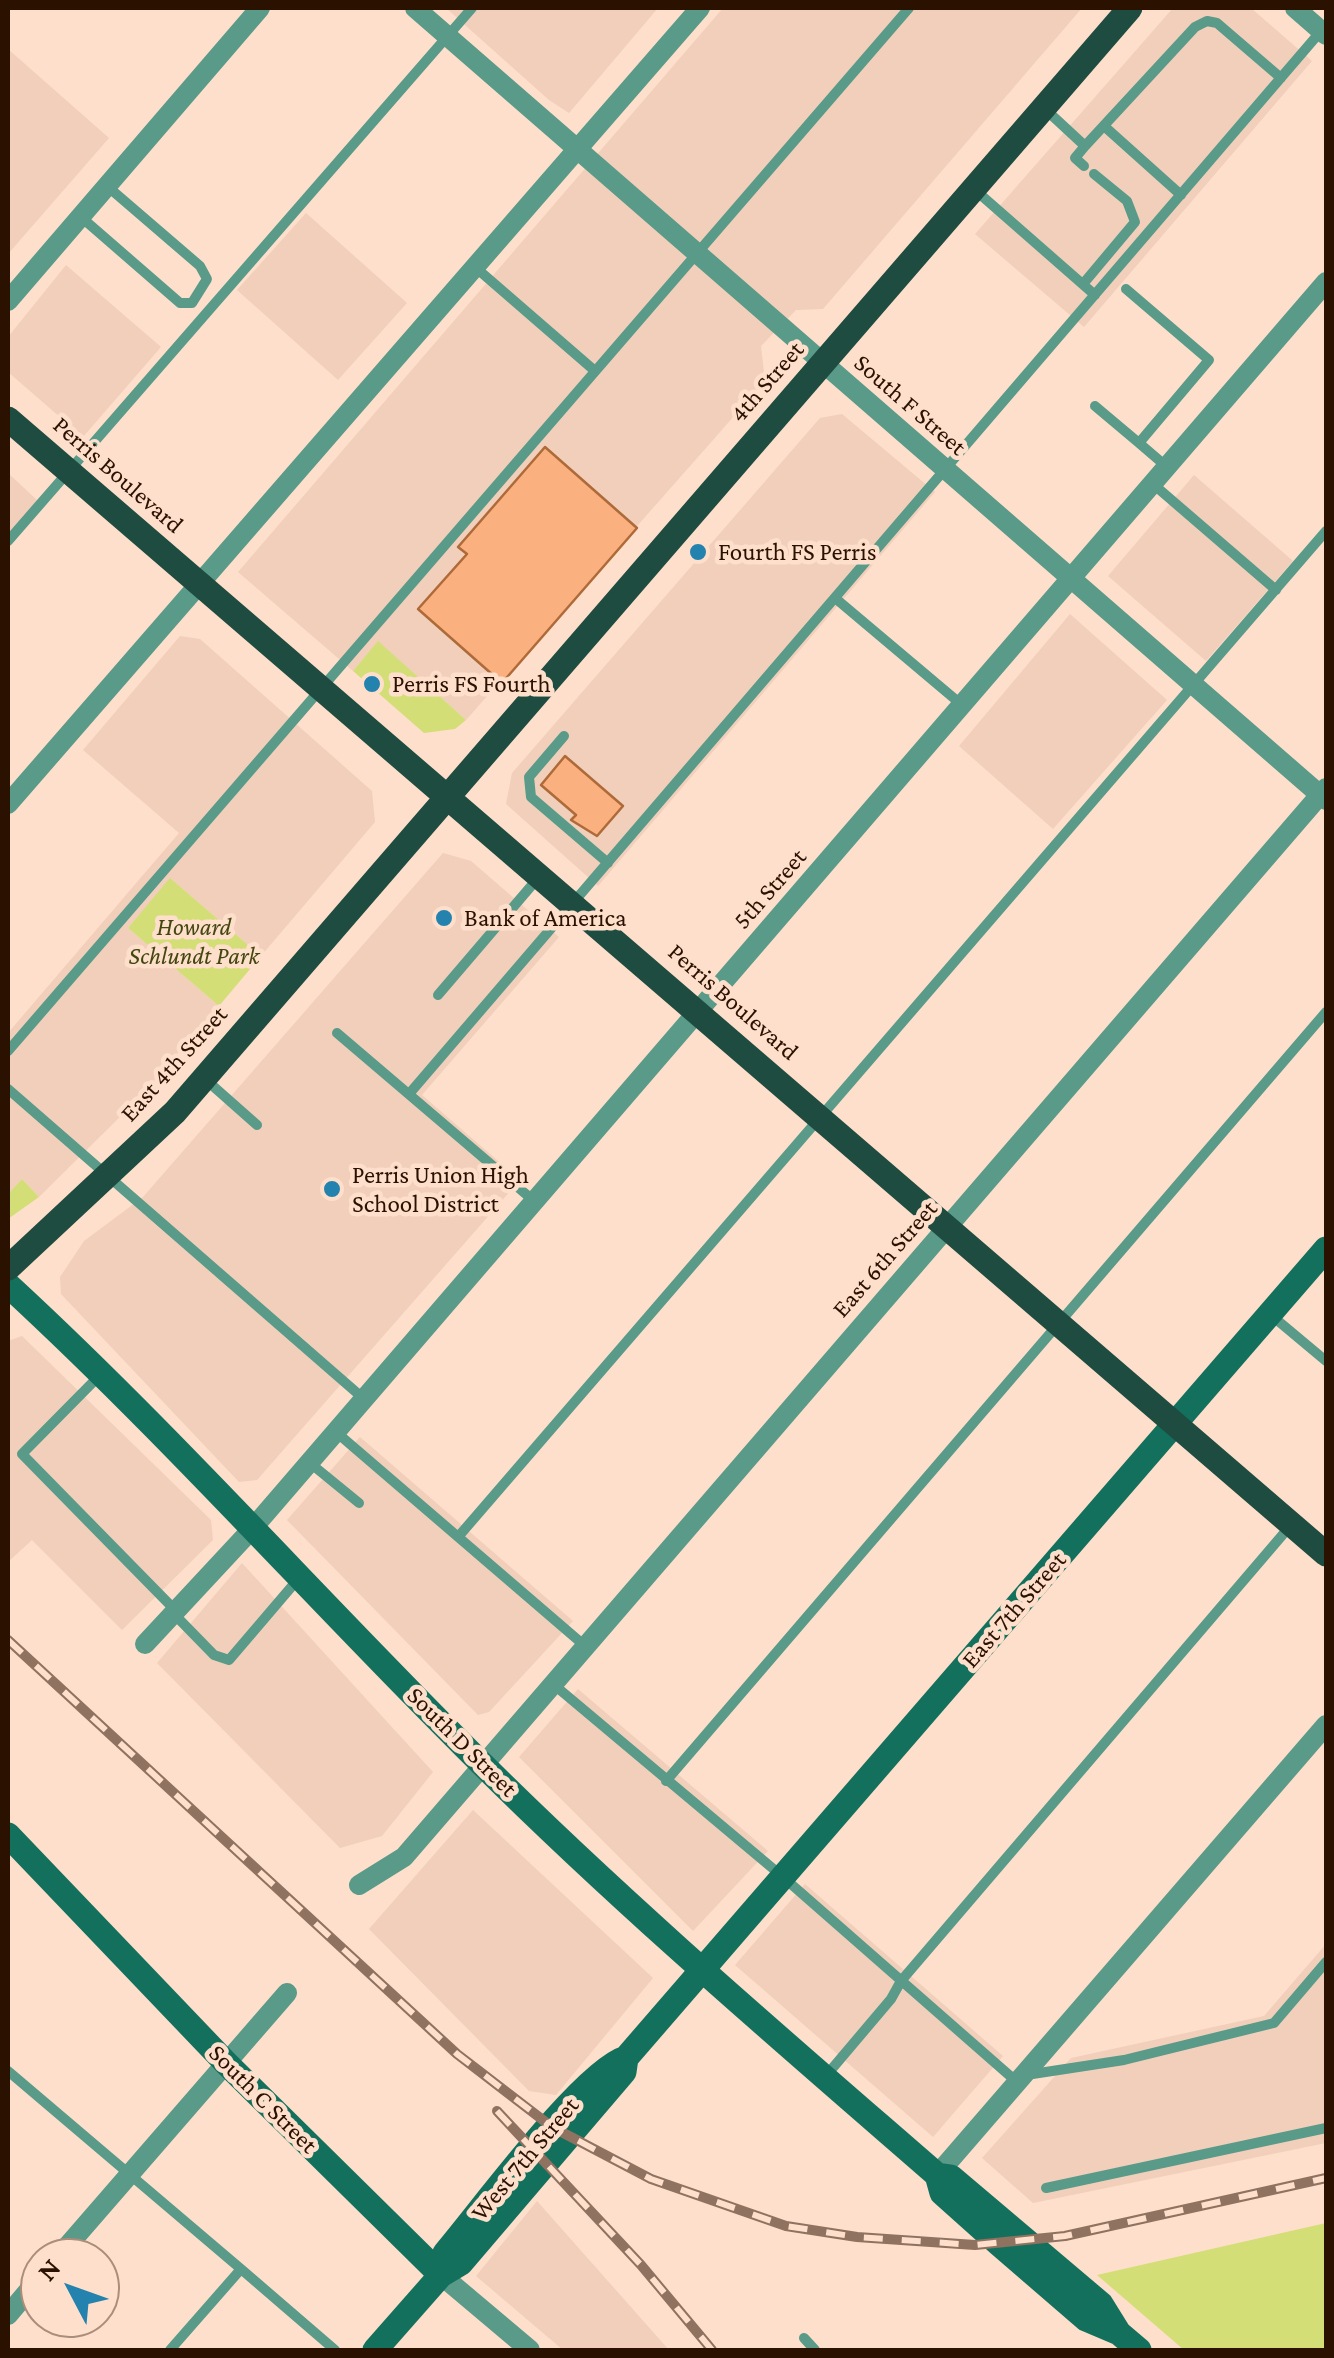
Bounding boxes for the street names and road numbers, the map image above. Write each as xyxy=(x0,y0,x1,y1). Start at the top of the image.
street label: 4th Street xyxy=(724,335,810,429)
street label: South F Street xyxy=(848,348,972,462)
street label: Perris Boulevard xyxy=(47,410,189,540)
street label: 5th Street xyxy=(727,843,813,935)
street label: Perris Boulevard xyxy=(662,937,804,1067)
street label: East 4th Street xyxy=(114,1000,234,1128)
street label: East 6th Street xyxy=(826,1194,944,1324)
street label: East 7th Street xyxy=(955,1546,1073,1674)
street label: South D Street xyxy=(401,1681,523,1803)
street label: South C Street xyxy=(202,2038,324,2160)
street label: West 7th Street xyxy=(465,2091,585,2227)

